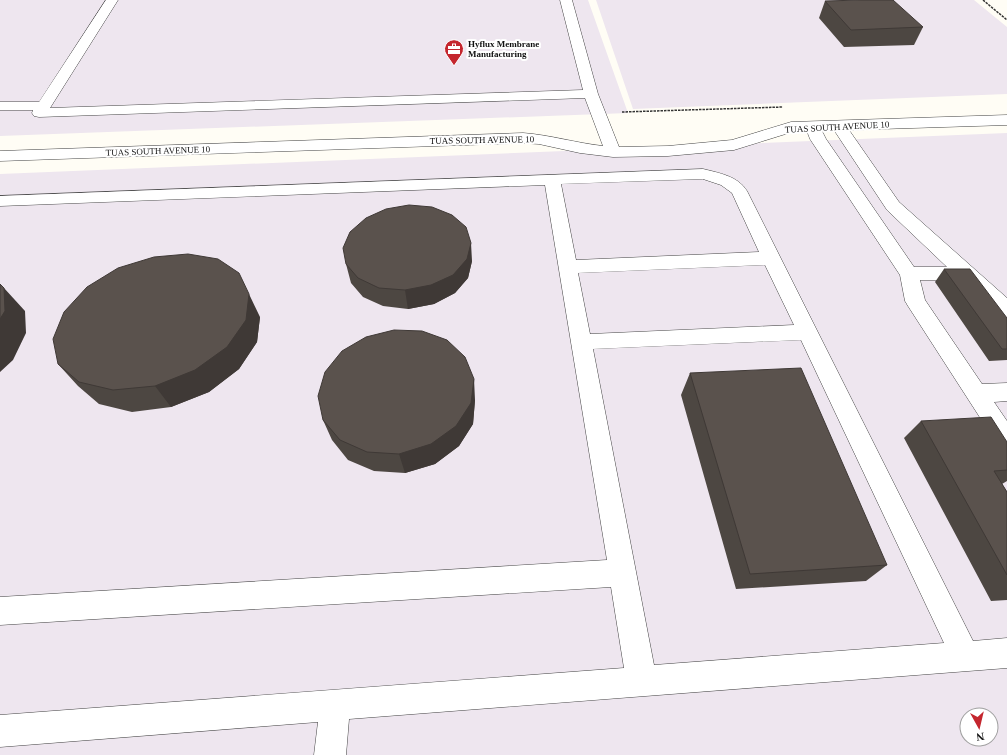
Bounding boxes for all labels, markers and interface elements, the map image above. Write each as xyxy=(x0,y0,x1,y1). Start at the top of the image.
office icon: Hyflux Membrane Manufacturing xyxy=(443,38,465,66)
place label: Hyflux Membrane Manufacturing xyxy=(468,39,539,59)
street label: TUAS SOUTH AVENUE 10 xyxy=(785,119,890,135)
street label: TUAS SOUTH AVENUE 10 xyxy=(430,134,535,146)
street label: TUAS SOUTH AVENUE 10 xyxy=(106,144,211,158)
north arrow xyxy=(959,707,999,747)
text: N xyxy=(976,730,985,743)

